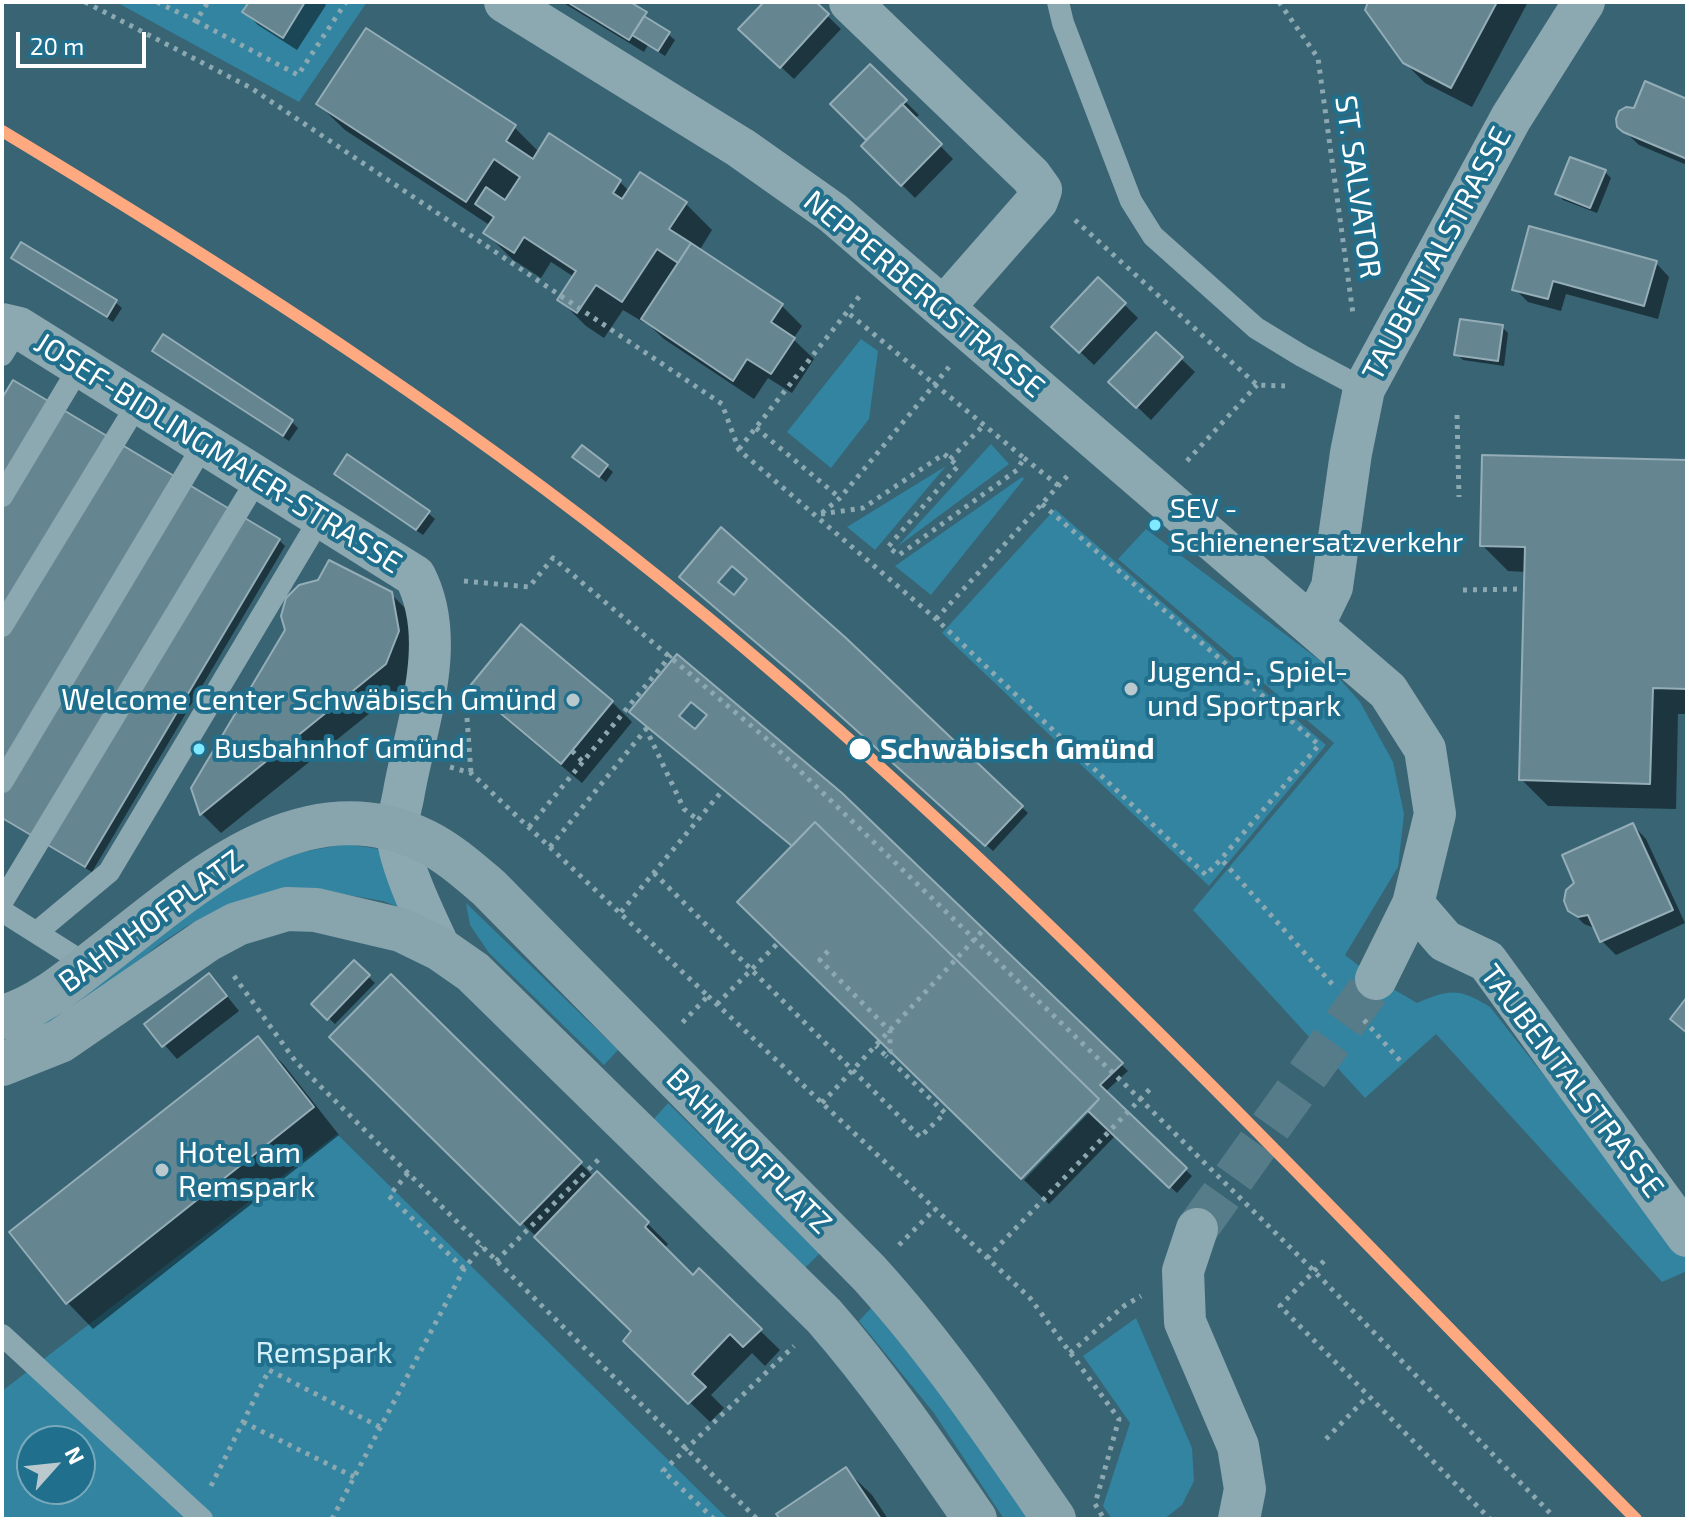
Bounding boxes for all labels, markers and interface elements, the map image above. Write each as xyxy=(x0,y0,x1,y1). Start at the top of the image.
scale bar xyxy=(20,16,150,66)
text: 20 m xyxy=(30,31,84,60)
street label: ST. SALVATOR xyxy=(1327,93,1389,281)
street label: TAUBENTALSTRASSE xyxy=(1355,121,1519,387)
street label: NEPPERBERGSTRASSE xyxy=(796,183,1052,405)
street label: JOSEF-BIDLINGMAIER-STRASSE xyxy=(28,325,408,581)
place label: SEV - Schienenersatzverkehr xyxy=(1170,492,1463,558)
marker: SEV - Schienenersatzverkehr xyxy=(1147,517,1163,533)
place label: Jugend-, Spiel- und Sportpark xyxy=(1147,654,1348,724)
marker: Jugend-, Spiel- und Sportpark xyxy=(1122,680,1140,698)
place label: Welcome Center Schwäbisch Gmünd xyxy=(61,682,557,718)
marker: Welcome Center Schwäbisch Gmünd xyxy=(564,691,582,709)
place label: Schwäbisch Gmünd xyxy=(880,731,1155,767)
place label: Busbahnhof Gmünd xyxy=(214,732,465,766)
marker: Schwäbisch Gmünd xyxy=(847,736,873,762)
marker: Busbahnhof Gmünd xyxy=(191,741,207,757)
street label: BAHNHOFPLATZ xyxy=(52,842,250,1000)
street label: TAUBENTALSTRASSE xyxy=(1473,957,1671,1205)
street label: BAHNHOFPLATZ xyxy=(659,1061,839,1241)
place label: Hotel am Remspark xyxy=(178,1135,315,1206)
marker: Hotel am Remspark xyxy=(153,1161,171,1179)
park label: Remspark xyxy=(255,1335,393,1371)
north arrow xyxy=(16,1425,96,1505)
text: N xyxy=(60,1442,91,1468)

